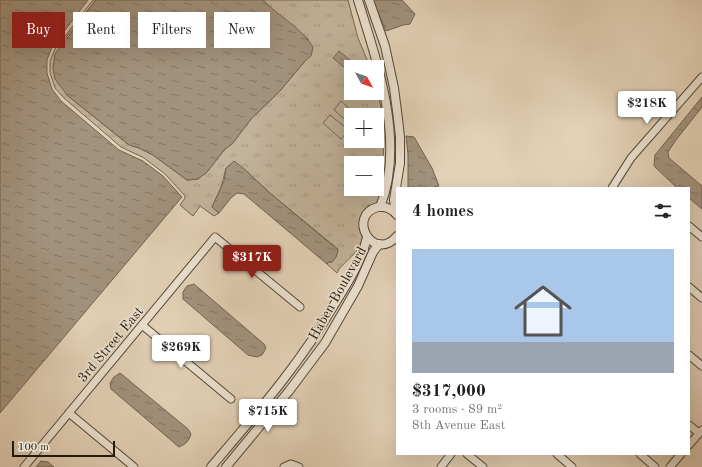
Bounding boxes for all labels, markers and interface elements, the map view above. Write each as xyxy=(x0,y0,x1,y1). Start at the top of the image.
chip: Buy xyxy=(12,12,65,48)
chip: Rent xyxy=(73,12,130,48)
chip: Filters xyxy=(138,12,206,48)
chip: New xyxy=(214,12,270,48)
north arrow xyxy=(344,60,384,100)
map controls xyxy=(344,60,384,196)
pin: $218K xyxy=(619,91,675,125)
text: $218K xyxy=(627,97,667,110)
button: + xyxy=(344,108,384,148)
button: − xyxy=(344,156,384,196)
icon: filters xyxy=(652,200,674,222)
text: 4 homes xyxy=(412,203,474,220)
street label: Haben Boulevard xyxy=(306,244,369,342)
pin: $317K xyxy=(224,245,280,279)
text: $317K xyxy=(232,251,272,264)
icon: home xyxy=(507,275,579,347)
street label: 3rd Street East xyxy=(75,304,146,385)
pin: $269K xyxy=(153,335,209,369)
text: $269K xyxy=(161,341,201,354)
text: $317,000 xyxy=(412,383,486,400)
pin: $715K xyxy=(240,399,296,433)
text: 3 rooms · 89 m² xyxy=(412,403,502,416)
text: $715K xyxy=(248,405,288,418)
text: 8th Avenue East xyxy=(412,419,505,432)
scale bar xyxy=(12,439,115,458)
text: 100 m xyxy=(18,442,49,453)

